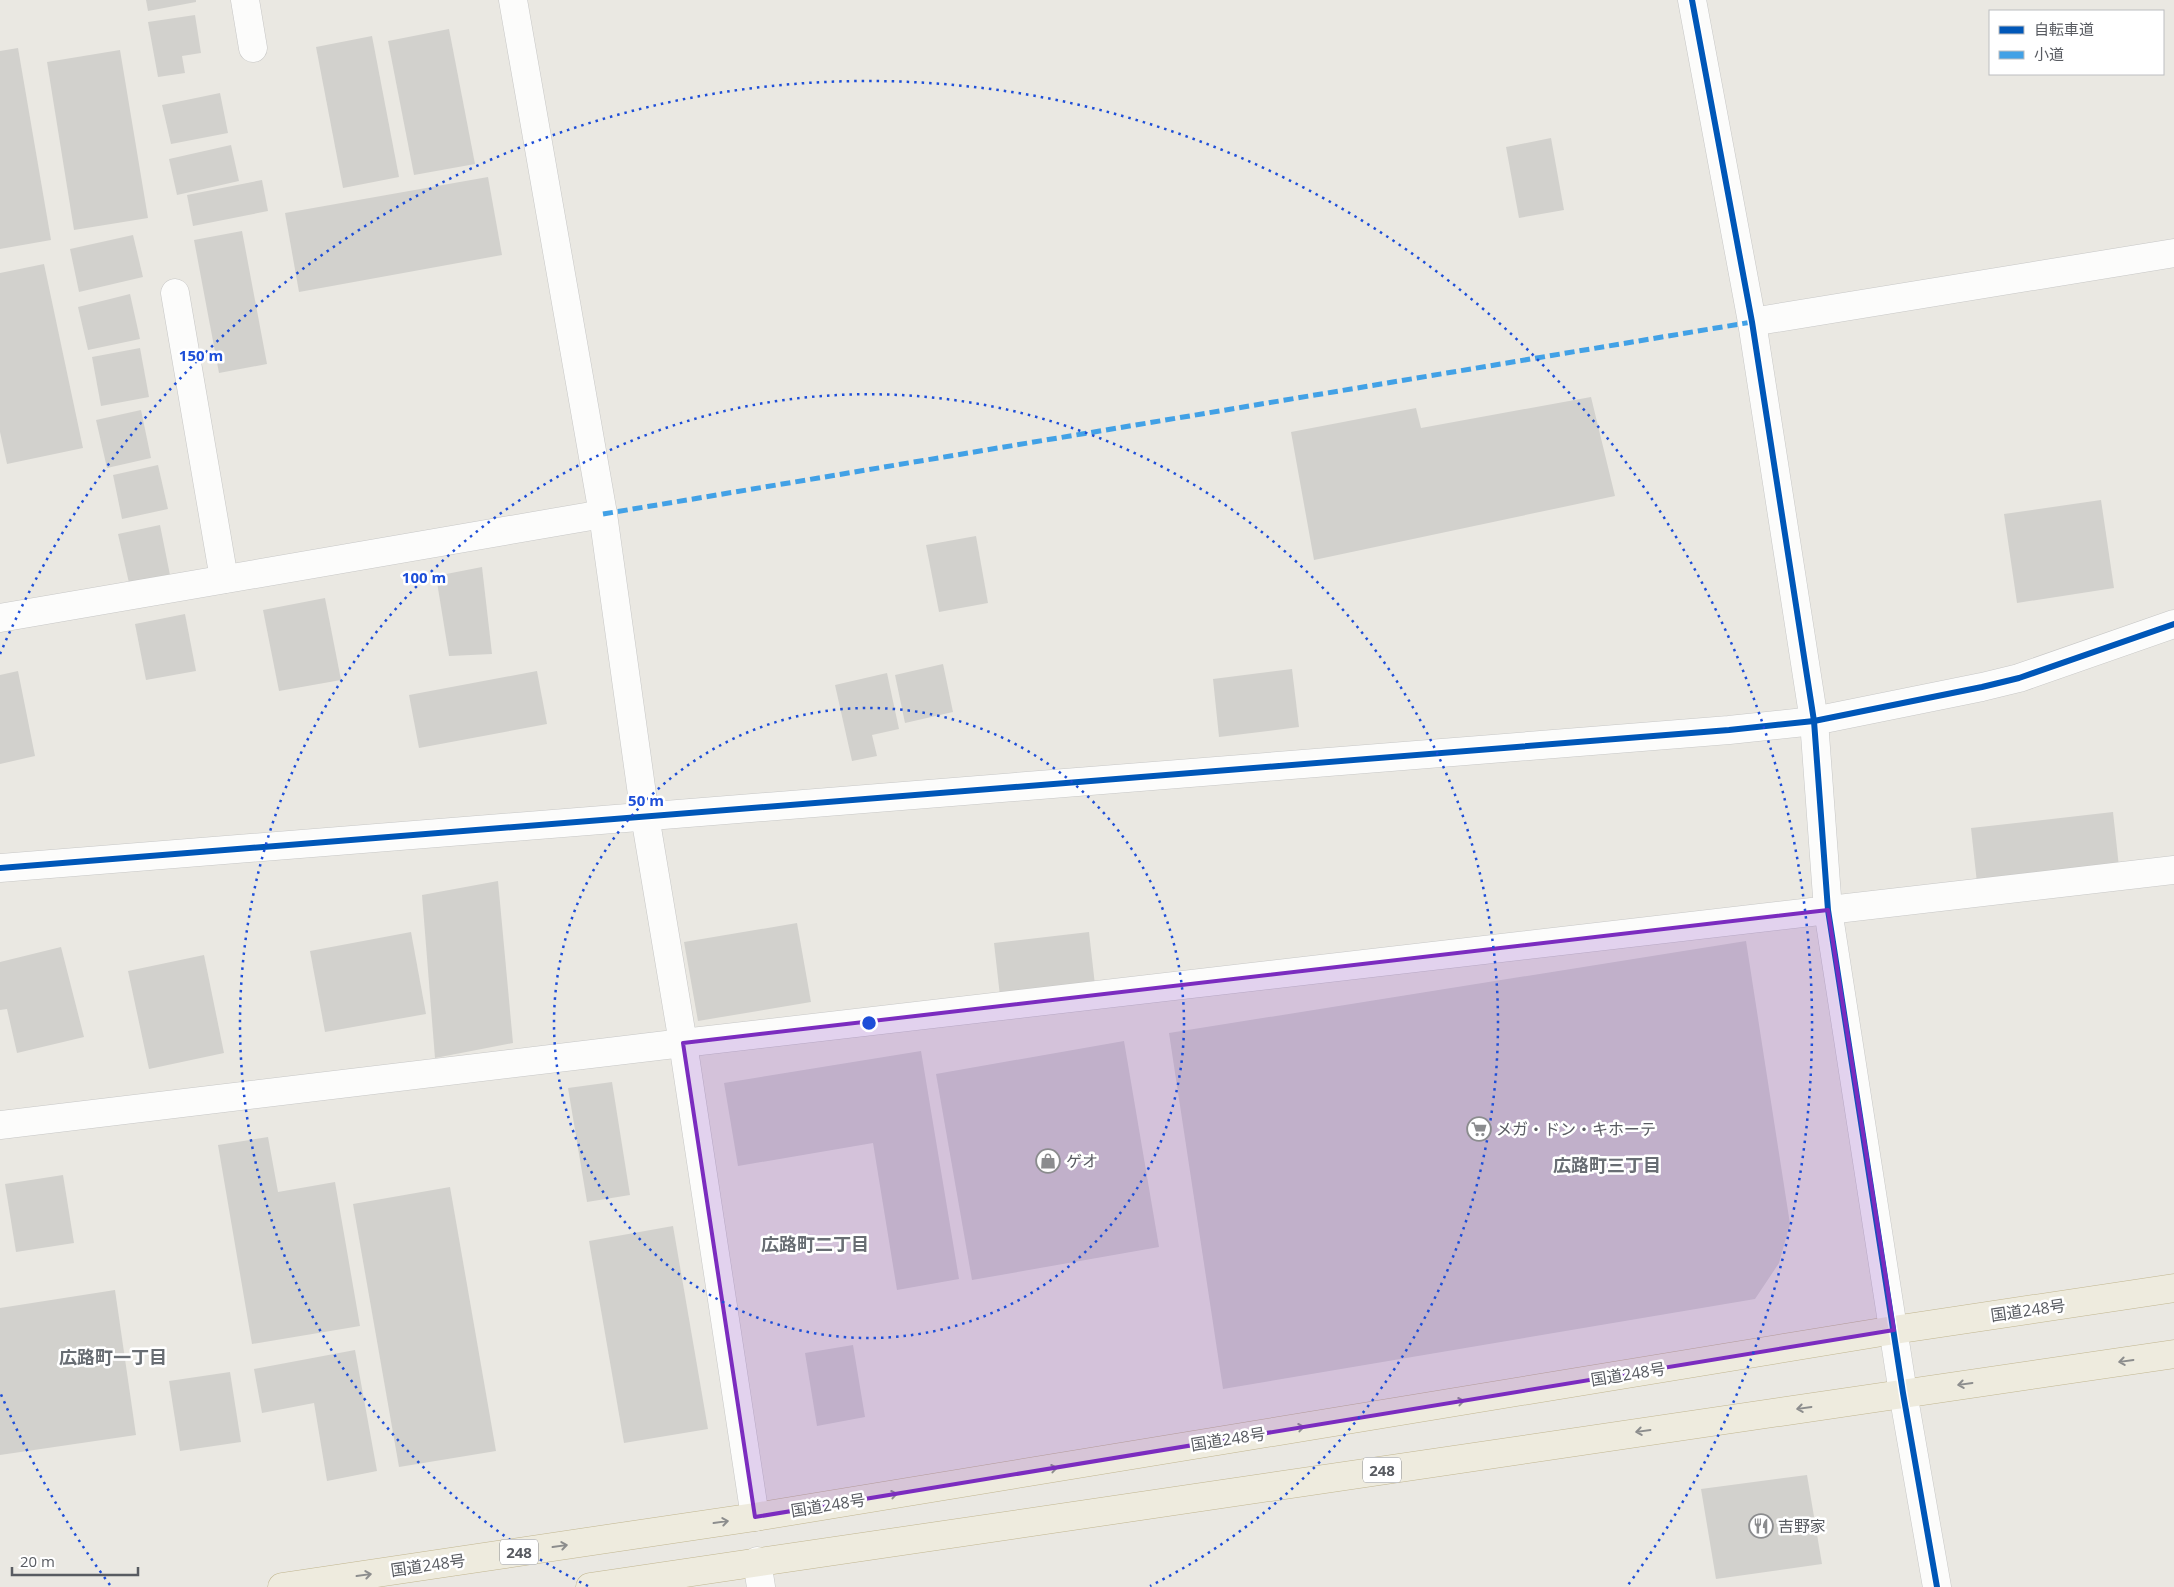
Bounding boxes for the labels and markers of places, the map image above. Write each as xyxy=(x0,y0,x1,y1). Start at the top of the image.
centre of rings xyxy=(860,1014,878,1032)
supermarket icon: メガ・ドン・キホーテ xyxy=(1466,1116,1492,1142)
place label: メガ・ドン・キホーテ xyxy=(1496,1118,1656,1140)
shop icon: ゲオ xyxy=(1035,1148,1061,1174)
place label: ゲオ xyxy=(1066,1150,1098,1172)
restaurant icon: 吉野家 xyxy=(1748,1513,1774,1539)
place label: 吉野家 xyxy=(1778,1515,1826,1537)

